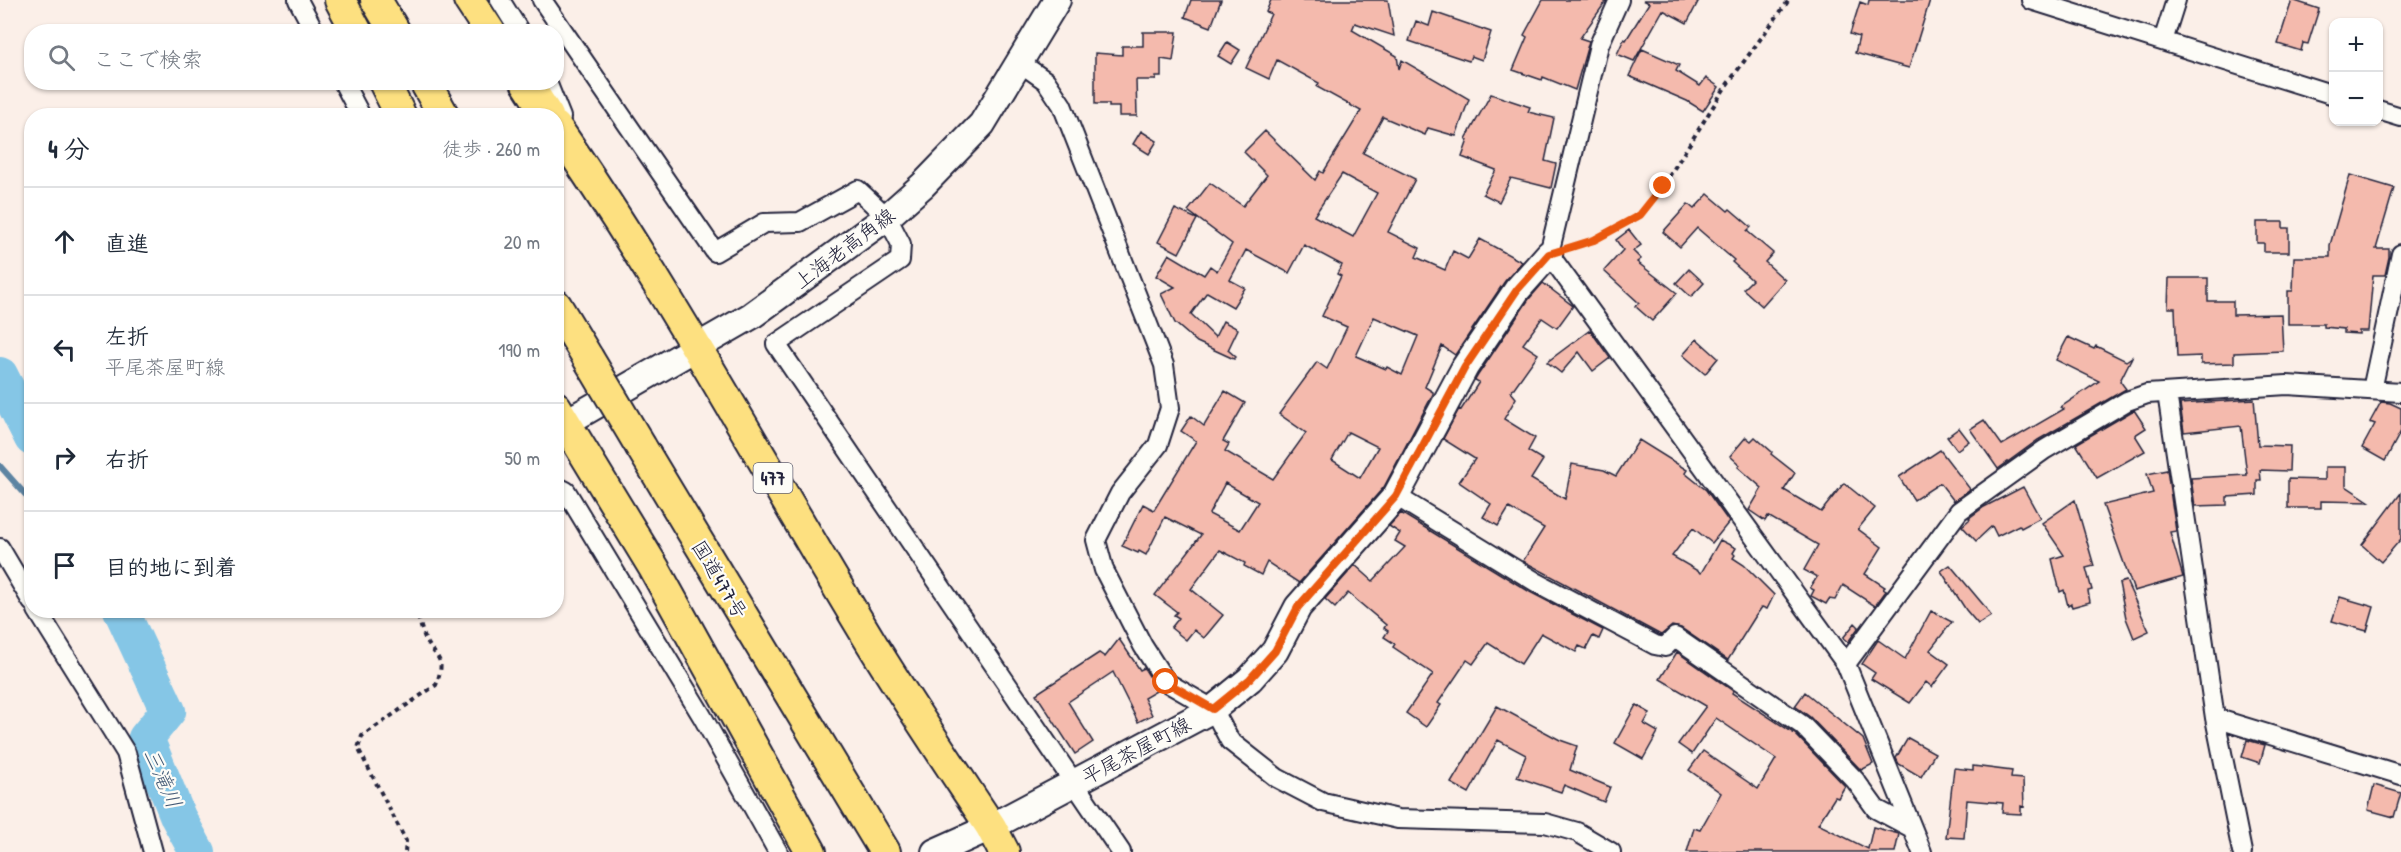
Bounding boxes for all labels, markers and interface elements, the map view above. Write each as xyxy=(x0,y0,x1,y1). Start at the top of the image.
map controls xyxy=(2329,18,2383,126)
button: + xyxy=(2329,18,2383,72)
search box xyxy=(24,24,564,90)
icon: search xyxy=(45,41,78,74)
text: ここで検索 xyxy=(93,44,203,74)
button: − xyxy=(2329,72,2383,126)
text: 4 分 xyxy=(48,131,90,166)
text: 徒歩 · 260 m xyxy=(442,135,540,162)
route end xyxy=(1649,172,1675,198)
street label: 上海老高角線 xyxy=(788,201,900,295)
icon: ahead xyxy=(48,225,81,258)
text: 直進 xyxy=(105,228,149,258)
text: 20 m xyxy=(503,228,540,255)
text: 左折 xyxy=(105,321,149,351)
icon: left xyxy=(48,333,81,366)
text: 190 m xyxy=(498,336,540,363)
text: 平尾茶屋町線 xyxy=(105,353,225,380)
icon: right xyxy=(48,441,81,474)
text: 右折 xyxy=(105,444,149,474)
text: 50 m xyxy=(504,444,540,471)
road number: 477 xyxy=(754,463,792,493)
street label: 国道477号 xyxy=(686,535,754,623)
icon: arrive xyxy=(48,549,81,582)
text: 目的地に到着 xyxy=(105,552,237,582)
route start xyxy=(1152,668,1178,694)
street label: 平尾茶屋町線 xyxy=(1077,710,1195,790)
water label: 三滝川 xyxy=(137,743,189,813)

